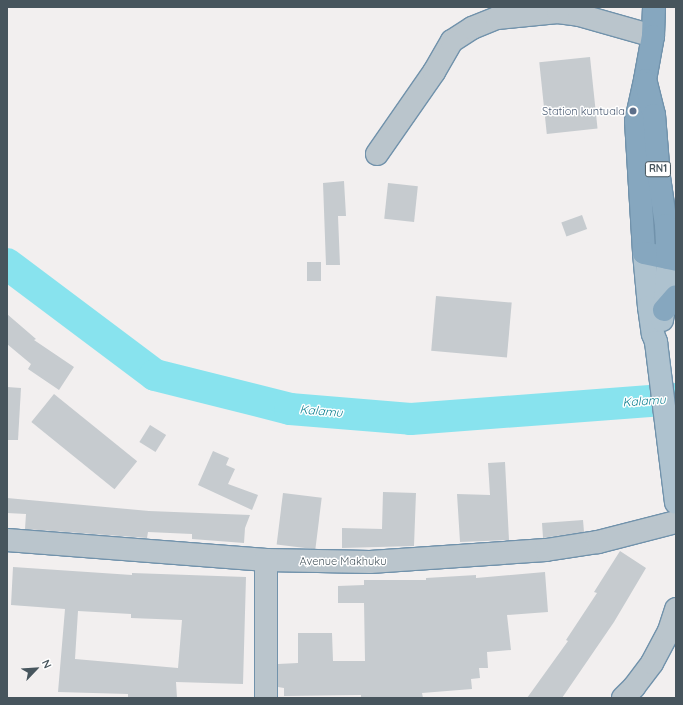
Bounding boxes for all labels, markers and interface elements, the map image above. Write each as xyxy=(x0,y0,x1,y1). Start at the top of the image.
place label: Station kuntuala xyxy=(542,104,625,118)
marker: Station kuntuala xyxy=(628,106,638,116)
road number: RN1 xyxy=(644,161,672,177)
water label: Kalamu xyxy=(622,392,666,410)
water label: Kalamu xyxy=(299,402,343,420)
street label: Avenue Makhuku xyxy=(300,554,386,568)
north arrow xyxy=(16,649,56,689)
text: N xyxy=(39,657,55,671)

